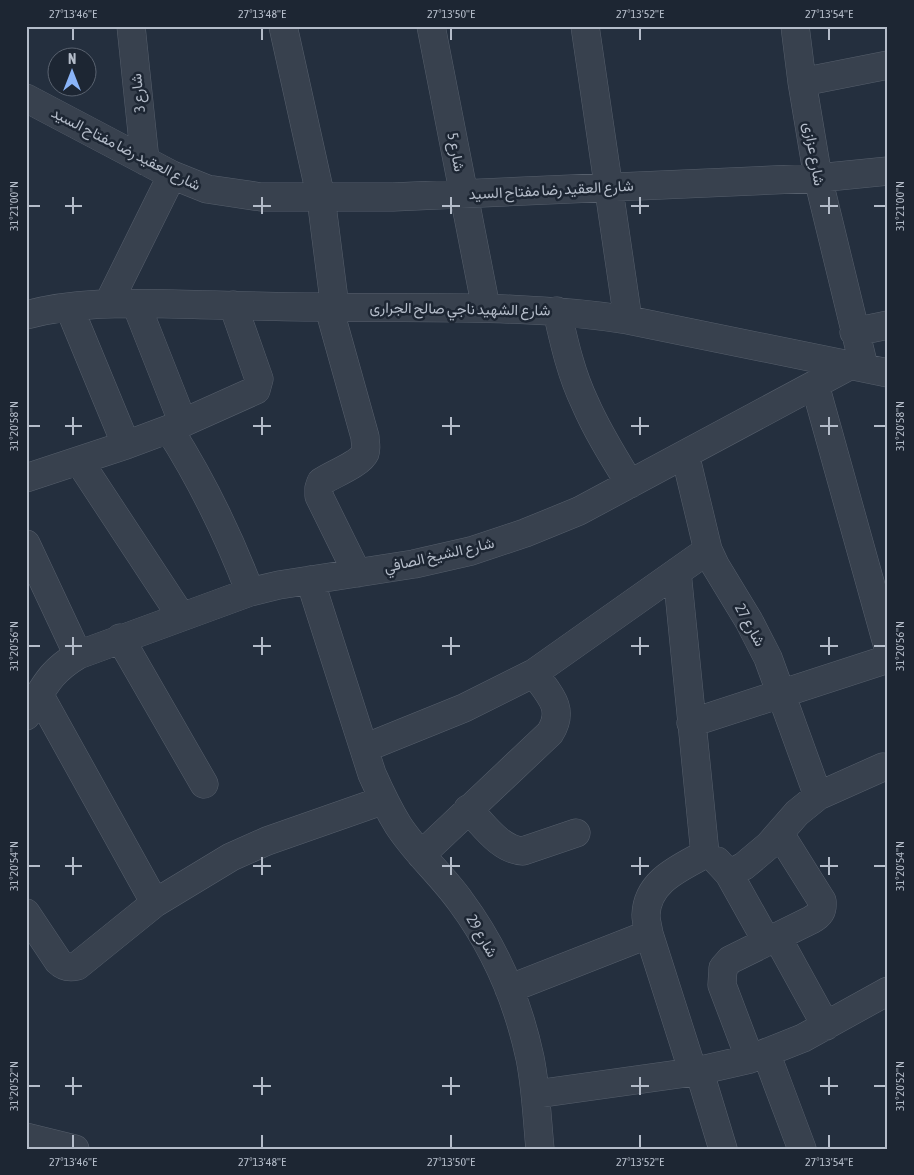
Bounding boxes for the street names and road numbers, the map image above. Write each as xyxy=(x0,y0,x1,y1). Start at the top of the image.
street label: شارع 3 xyxy=(127,72,151,113)
street label: شارع العقيد رضا مفتاح السيد xyxy=(47,103,204,196)
street label: شارع عزازى xyxy=(798,121,828,188)
street label: شارع 5 xyxy=(441,131,469,174)
street label: شارع العقيد رضا مفتاح السيد xyxy=(468,177,634,205)
street label: شارع الشهيد ناجي صالح الجرارى xyxy=(369,298,551,324)
street label: شارع الشيخ الصافي xyxy=(382,534,497,580)
street label: شارع 27 xyxy=(729,600,769,651)
street label: شارع 29 xyxy=(461,911,501,962)

